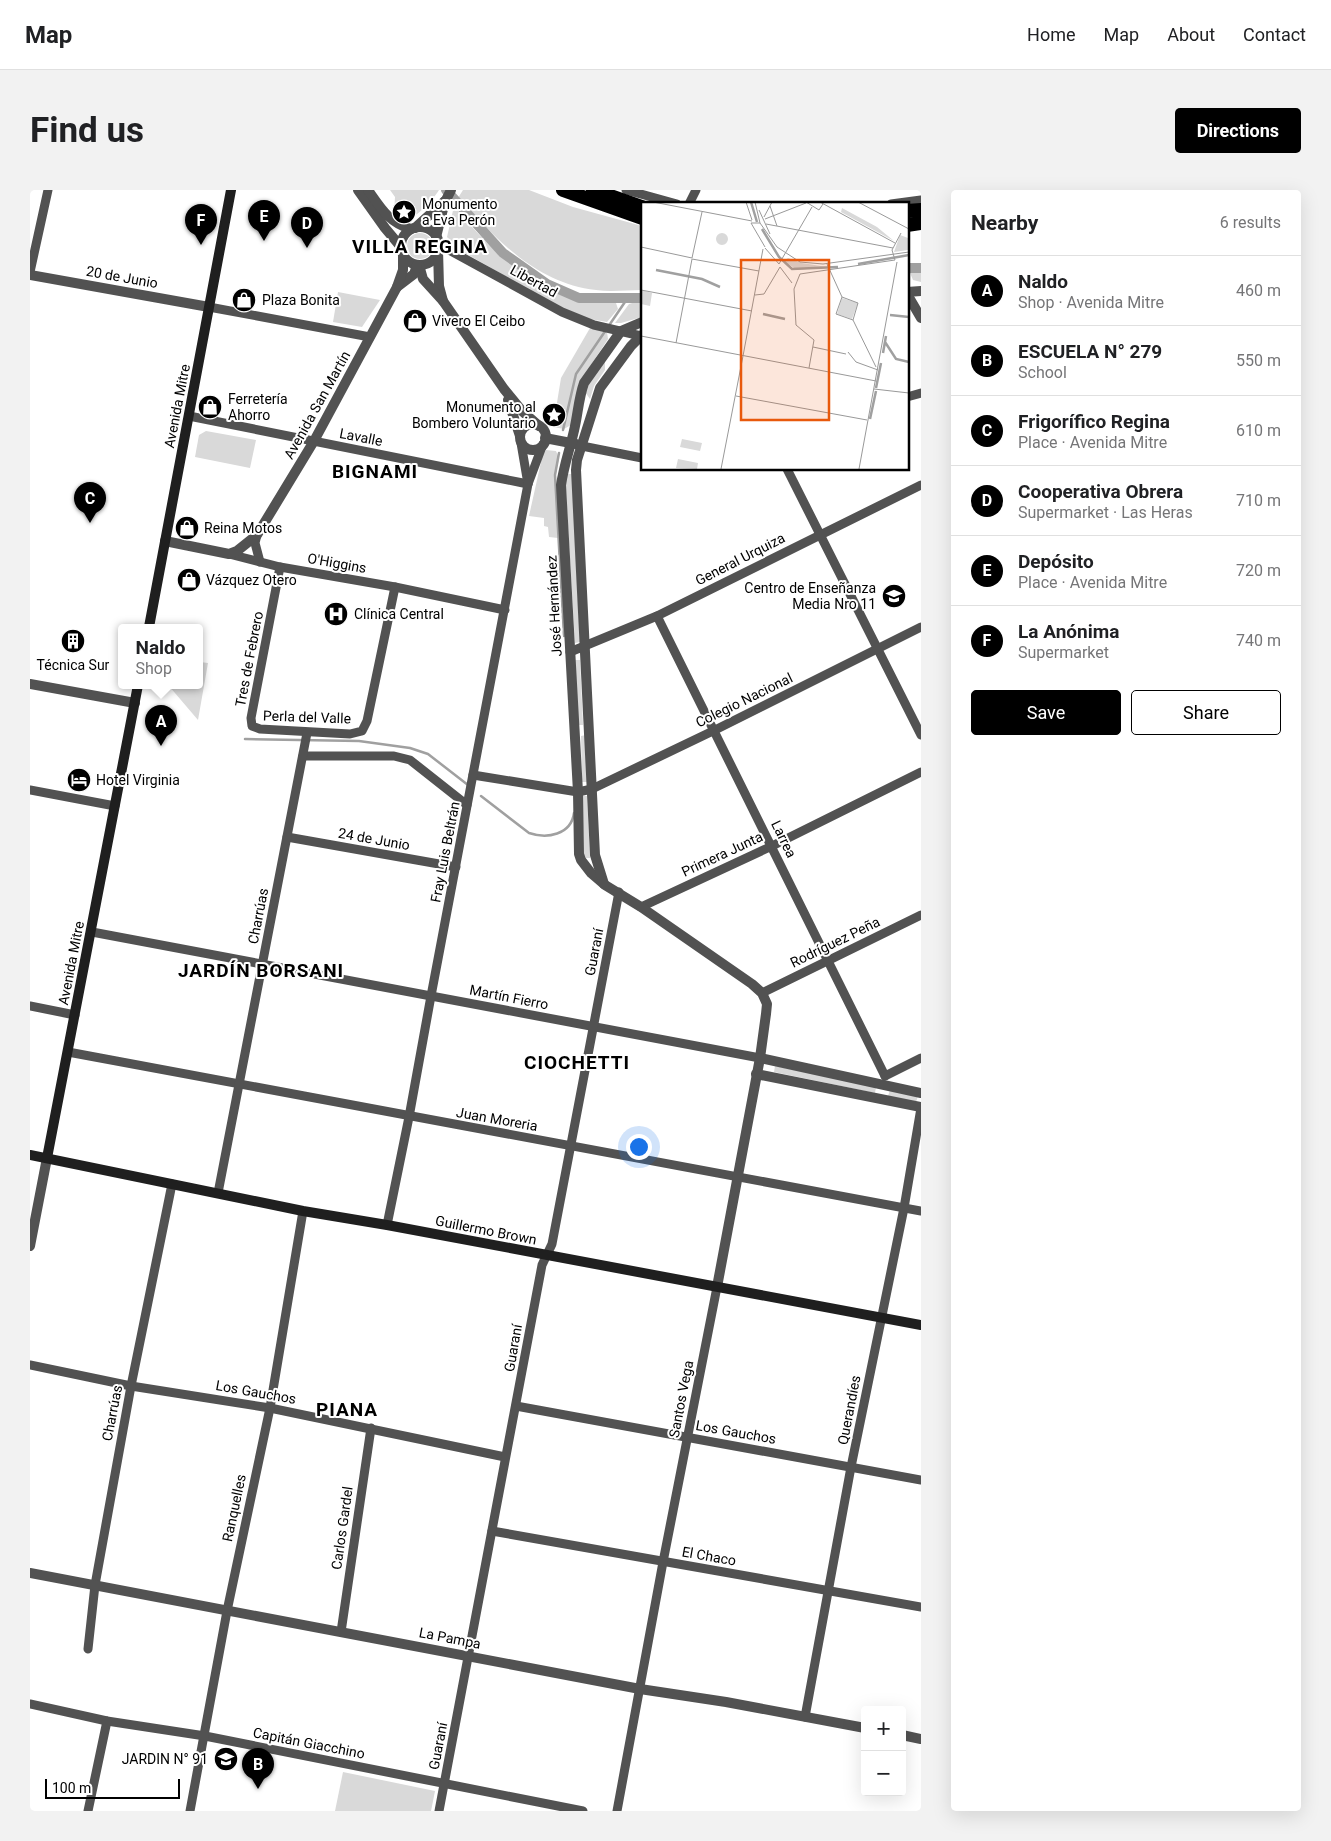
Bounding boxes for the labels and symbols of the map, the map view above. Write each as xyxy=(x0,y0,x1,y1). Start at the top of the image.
place label: Monumento a Eva Perón xyxy=(422,196,498,228)
place icon: Monumento a Eva Perón xyxy=(391,199,417,225)
pin: E xyxy=(248,200,280,241)
inset map xyxy=(641,202,908,470)
pin: F xyxy=(185,204,217,245)
pin: D xyxy=(291,207,323,248)
district label: VILLA REGINA xyxy=(352,235,488,258)
street label: Libertad xyxy=(508,262,560,300)
street label: 20 de Junio xyxy=(85,263,159,291)
shop icon: Plaza Bonita xyxy=(231,287,257,313)
place label: Plaza Bonita xyxy=(262,292,340,308)
shop icon: Vivero El Ceibo xyxy=(402,308,428,334)
place label: Vivero El Ceibo xyxy=(432,313,525,329)
street label: Avenida San Martín xyxy=(281,348,353,462)
street label: Avenida Mitre xyxy=(161,363,193,449)
place label: Ferretería Ahorro xyxy=(228,391,288,423)
shop icon: Ferretería Ahorro xyxy=(197,394,223,420)
place label: Monumento al Bombero Voluntario xyxy=(412,399,536,431)
place icon: Monumento al Bombero Voluntario xyxy=(541,402,567,428)
street label: Lavalle xyxy=(338,425,384,449)
district label: BIGNAMI xyxy=(332,460,418,483)
pin: C xyxy=(74,482,106,523)
shop icon: Reina Motos xyxy=(174,515,200,541)
place label: Reina Motos xyxy=(204,520,282,536)
street label: General Urquiza xyxy=(693,530,787,588)
street label: O'Higgins xyxy=(306,550,368,576)
street label: José Hernández xyxy=(543,555,565,657)
shop icon: Vázquez Otero xyxy=(176,567,202,593)
place label: Vázquez Otero xyxy=(206,572,297,588)
place label: Centro de Enseñanza Media Nro 11 xyxy=(744,580,876,612)
school or university icon: Centro de Enseñanza Media Nro 11 xyxy=(881,583,907,609)
hospital icon: Clínica Central xyxy=(323,601,349,627)
place label: Clínica Central xyxy=(354,606,444,622)
street label: Tres de Febrero xyxy=(232,610,266,708)
building icon: Técnica Sur xyxy=(60,628,86,654)
place label: Técnica Sur xyxy=(37,657,110,673)
street label: Colegio Nacional xyxy=(693,670,795,730)
pin: A xyxy=(145,705,177,746)
street label: Perla del Valle xyxy=(263,707,351,727)
hotel icon: Hotel Virginia xyxy=(66,767,92,793)
place label: Hotel Virginia xyxy=(96,772,180,788)
street label: Fray Luis Beltrán xyxy=(427,800,463,904)
street label: Larrea xyxy=(768,818,800,860)
street label: 24 de Junio xyxy=(337,825,411,853)
street label: Primera Junta xyxy=(679,828,765,880)
street label: Charrúas xyxy=(245,887,271,945)
street label: Rodríguez Peña xyxy=(788,913,882,971)
street label: Avenida Mitre xyxy=(55,920,87,1006)
street label: Guaraní xyxy=(582,926,607,977)
district label: JARDÍN BORSANI xyxy=(178,959,344,982)
street label: Martín Fierro xyxy=(468,982,550,1012)
district label: CIOCHETTI xyxy=(524,1051,630,1074)
street label: Juan Moreria xyxy=(455,1104,539,1134)
your location xyxy=(626,1134,652,1160)
street label: Guillermo Brown xyxy=(434,1212,538,1248)
street label: Guaraní xyxy=(501,1322,525,1373)
street label: Santos Vega xyxy=(666,1359,696,1439)
street label: Querandíes xyxy=(834,1374,864,1446)
street label: Los Gauchos xyxy=(215,1377,297,1407)
street label: Charrúas xyxy=(99,1384,125,1442)
district label: PIANA xyxy=(316,1398,378,1421)
street label: Los Gauchos xyxy=(695,1417,777,1447)
street label: Ranquelles xyxy=(219,1473,249,1543)
street label: Carlos Gardel xyxy=(328,1485,356,1571)
street label: El Chaco xyxy=(681,1543,737,1569)
street label: La Pampa xyxy=(418,1624,482,1652)
street label: Guaraní xyxy=(426,1720,451,1771)
street label: Capitán Giacchino xyxy=(252,1724,366,1762)
school or university icon: JARDIN N° 91 xyxy=(213,1746,239,1772)
pin: B xyxy=(242,1748,274,1789)
place label: JARDIN N° 91 xyxy=(122,1751,208,1767)
scale bar xyxy=(45,1776,180,1799)

